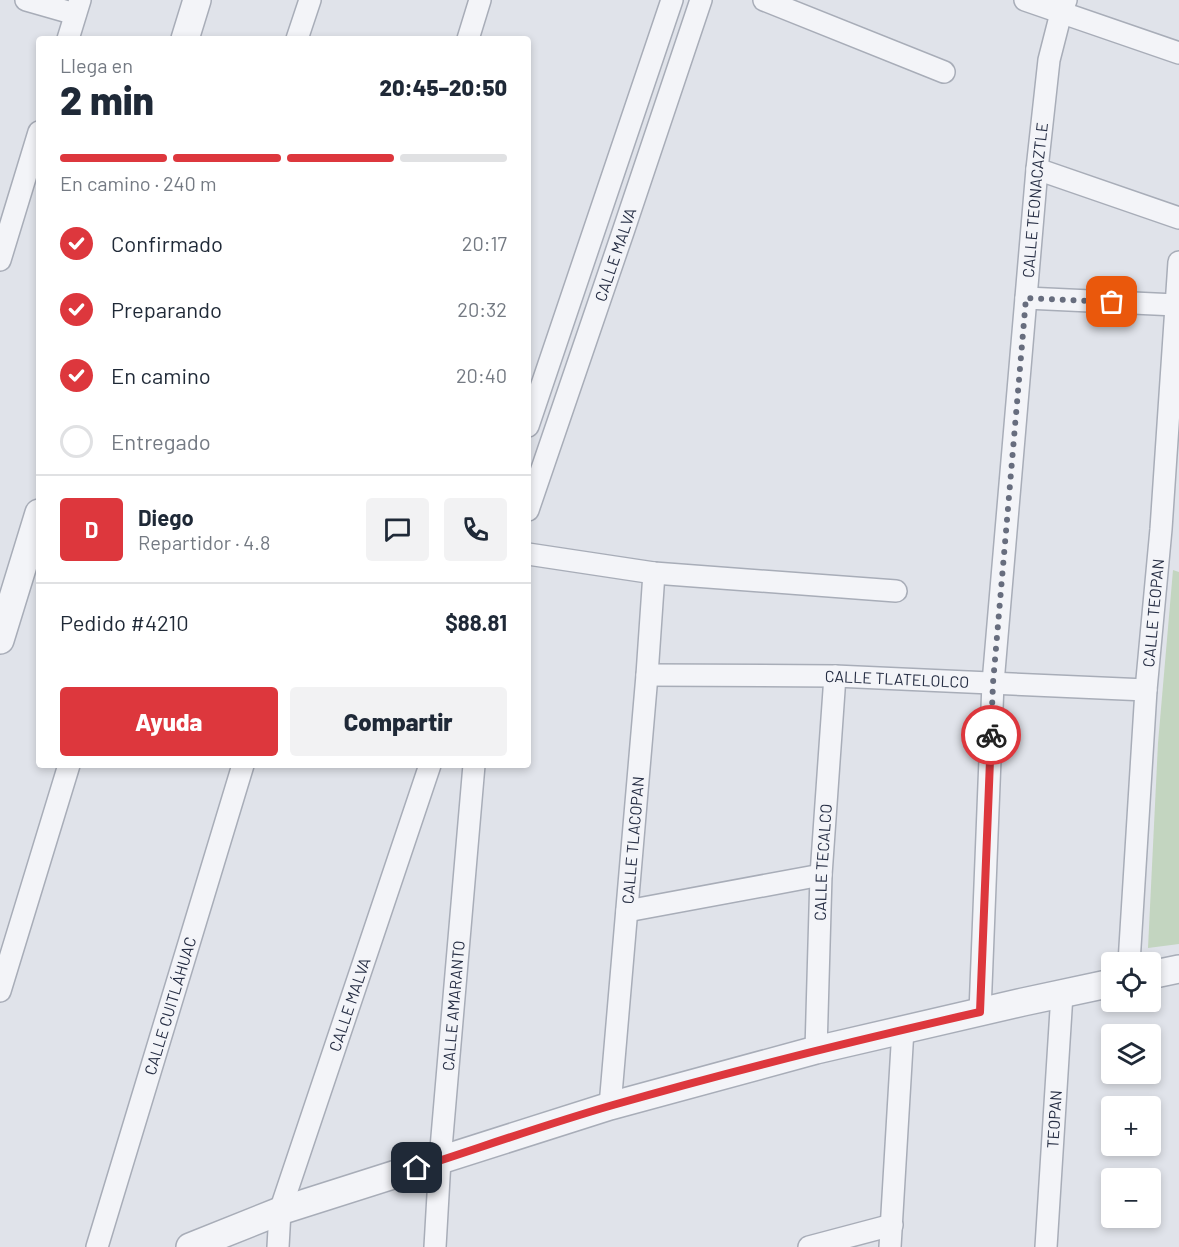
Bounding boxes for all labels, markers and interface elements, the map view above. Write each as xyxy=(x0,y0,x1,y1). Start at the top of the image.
text: Llega en xyxy=(60,53,133,77)
text: 20:45–20:50 xyxy=(379,74,507,100)
text: 2 min xyxy=(60,76,154,123)
street label: CALLE TEONACAZTLE xyxy=(1018,121,1051,279)
text: En camino · 240 m xyxy=(60,171,216,195)
street label: CALLE MALVA xyxy=(590,205,640,304)
icon: check xyxy=(60,227,93,260)
text: Confirmado xyxy=(111,230,223,256)
text: 20:17 xyxy=(462,231,507,255)
pin xyxy=(1086,276,1137,327)
icon: bag xyxy=(1095,285,1128,318)
icon: check xyxy=(60,293,93,326)
text: Preparando xyxy=(111,296,222,322)
text: 20:32 xyxy=(457,297,507,321)
icon: check xyxy=(60,359,93,392)
text: En camino xyxy=(111,362,211,388)
text: 20:40 xyxy=(456,363,507,387)
text: Entregado xyxy=(111,428,211,454)
button: chat xyxy=(366,498,429,561)
button: phone xyxy=(444,498,507,561)
text: Diego xyxy=(138,504,194,530)
text: D xyxy=(85,516,98,542)
text: Repartidor · 4.8 xyxy=(138,530,270,554)
street label: CALLE TEOPAN xyxy=(1138,558,1167,668)
text: Pedido #4210 xyxy=(60,609,189,635)
text: $88.81 xyxy=(445,609,507,635)
street label: CALLE TLATELOLCO xyxy=(825,666,970,691)
button: Ayuda xyxy=(60,687,278,756)
button: Compartir xyxy=(290,687,507,756)
courier xyxy=(961,705,1021,765)
icon: bike xyxy=(975,719,1008,752)
street label: CALLE TLACOPAN xyxy=(617,775,647,905)
street label: CALLE TECALCO xyxy=(810,803,835,921)
street label: CALLE CUITLÁHUAC xyxy=(140,934,199,1077)
street label: CALLE AMARANTO xyxy=(438,940,468,1072)
map controls xyxy=(1101,952,1161,1228)
button: locate xyxy=(1101,952,1161,1012)
street label: CALLE MALVA xyxy=(324,955,374,1054)
button: layers xyxy=(1101,1024,1161,1084)
street label: TEOPAN xyxy=(1042,1089,1065,1149)
button: + xyxy=(1101,1096,1161,1156)
pin xyxy=(391,1142,442,1193)
icon: home xyxy=(400,1151,433,1184)
button: − xyxy=(1101,1168,1161,1228)

